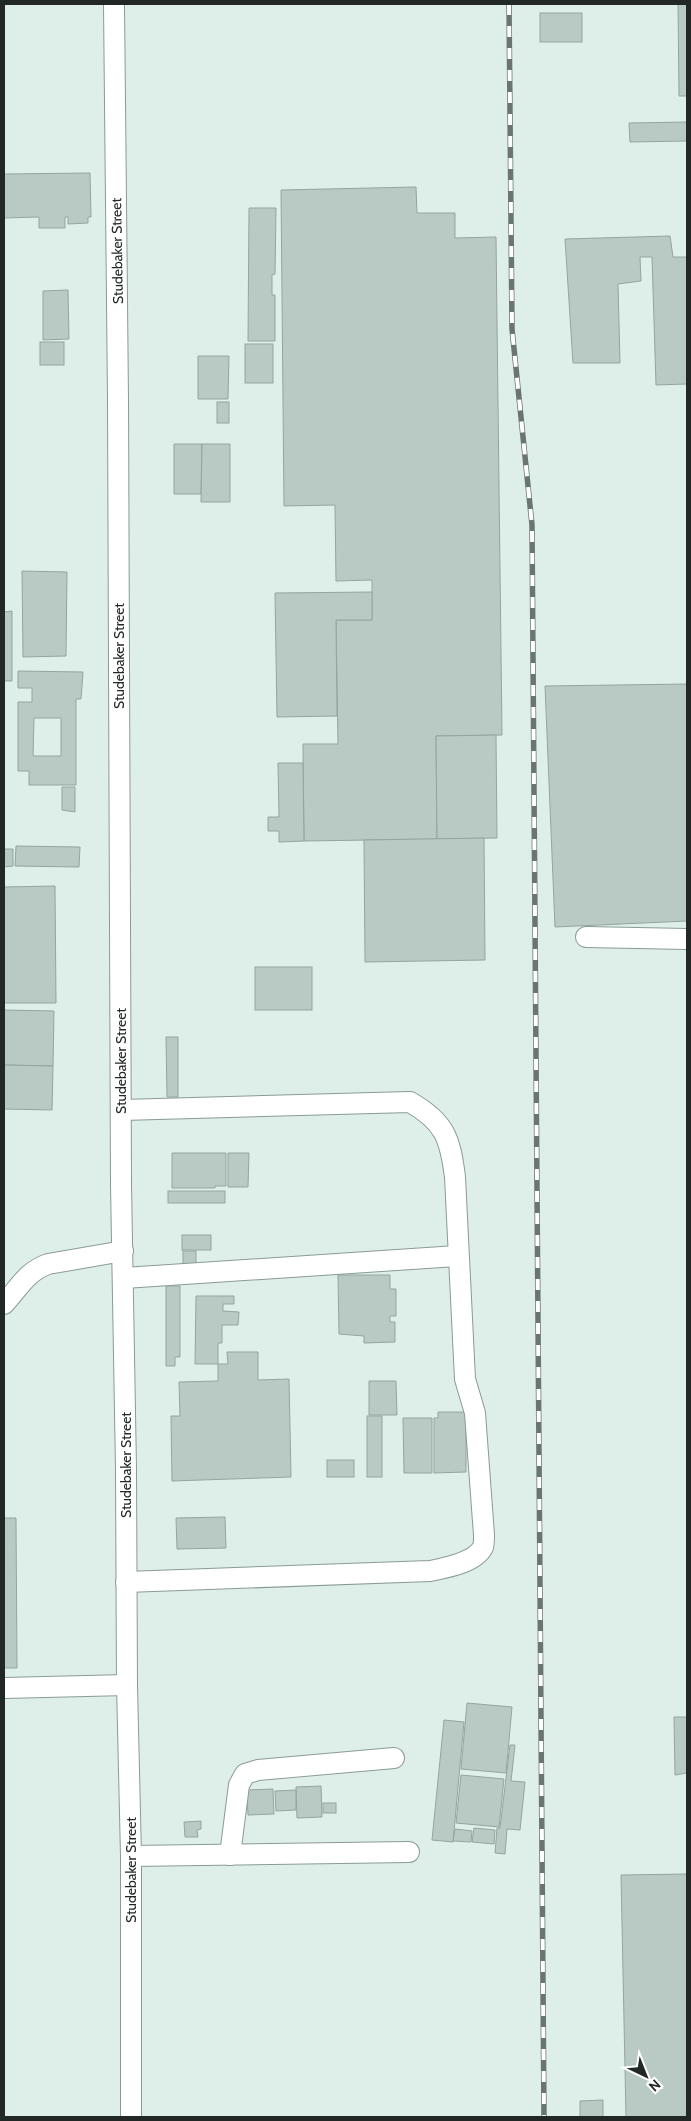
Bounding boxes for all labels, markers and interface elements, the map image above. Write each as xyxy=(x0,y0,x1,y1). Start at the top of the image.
street label: Studebaker Street xyxy=(107,198,127,304)
street label: Studebaker Street xyxy=(110,603,128,709)
street label: Studebaker Street xyxy=(112,1008,130,1114)
street label: Studebaker Street xyxy=(117,1412,135,1518)
street label: Studebaker Street xyxy=(122,1817,140,1923)
north arrow xyxy=(621,2051,671,2101)
text: N xyxy=(645,2076,665,2095)

